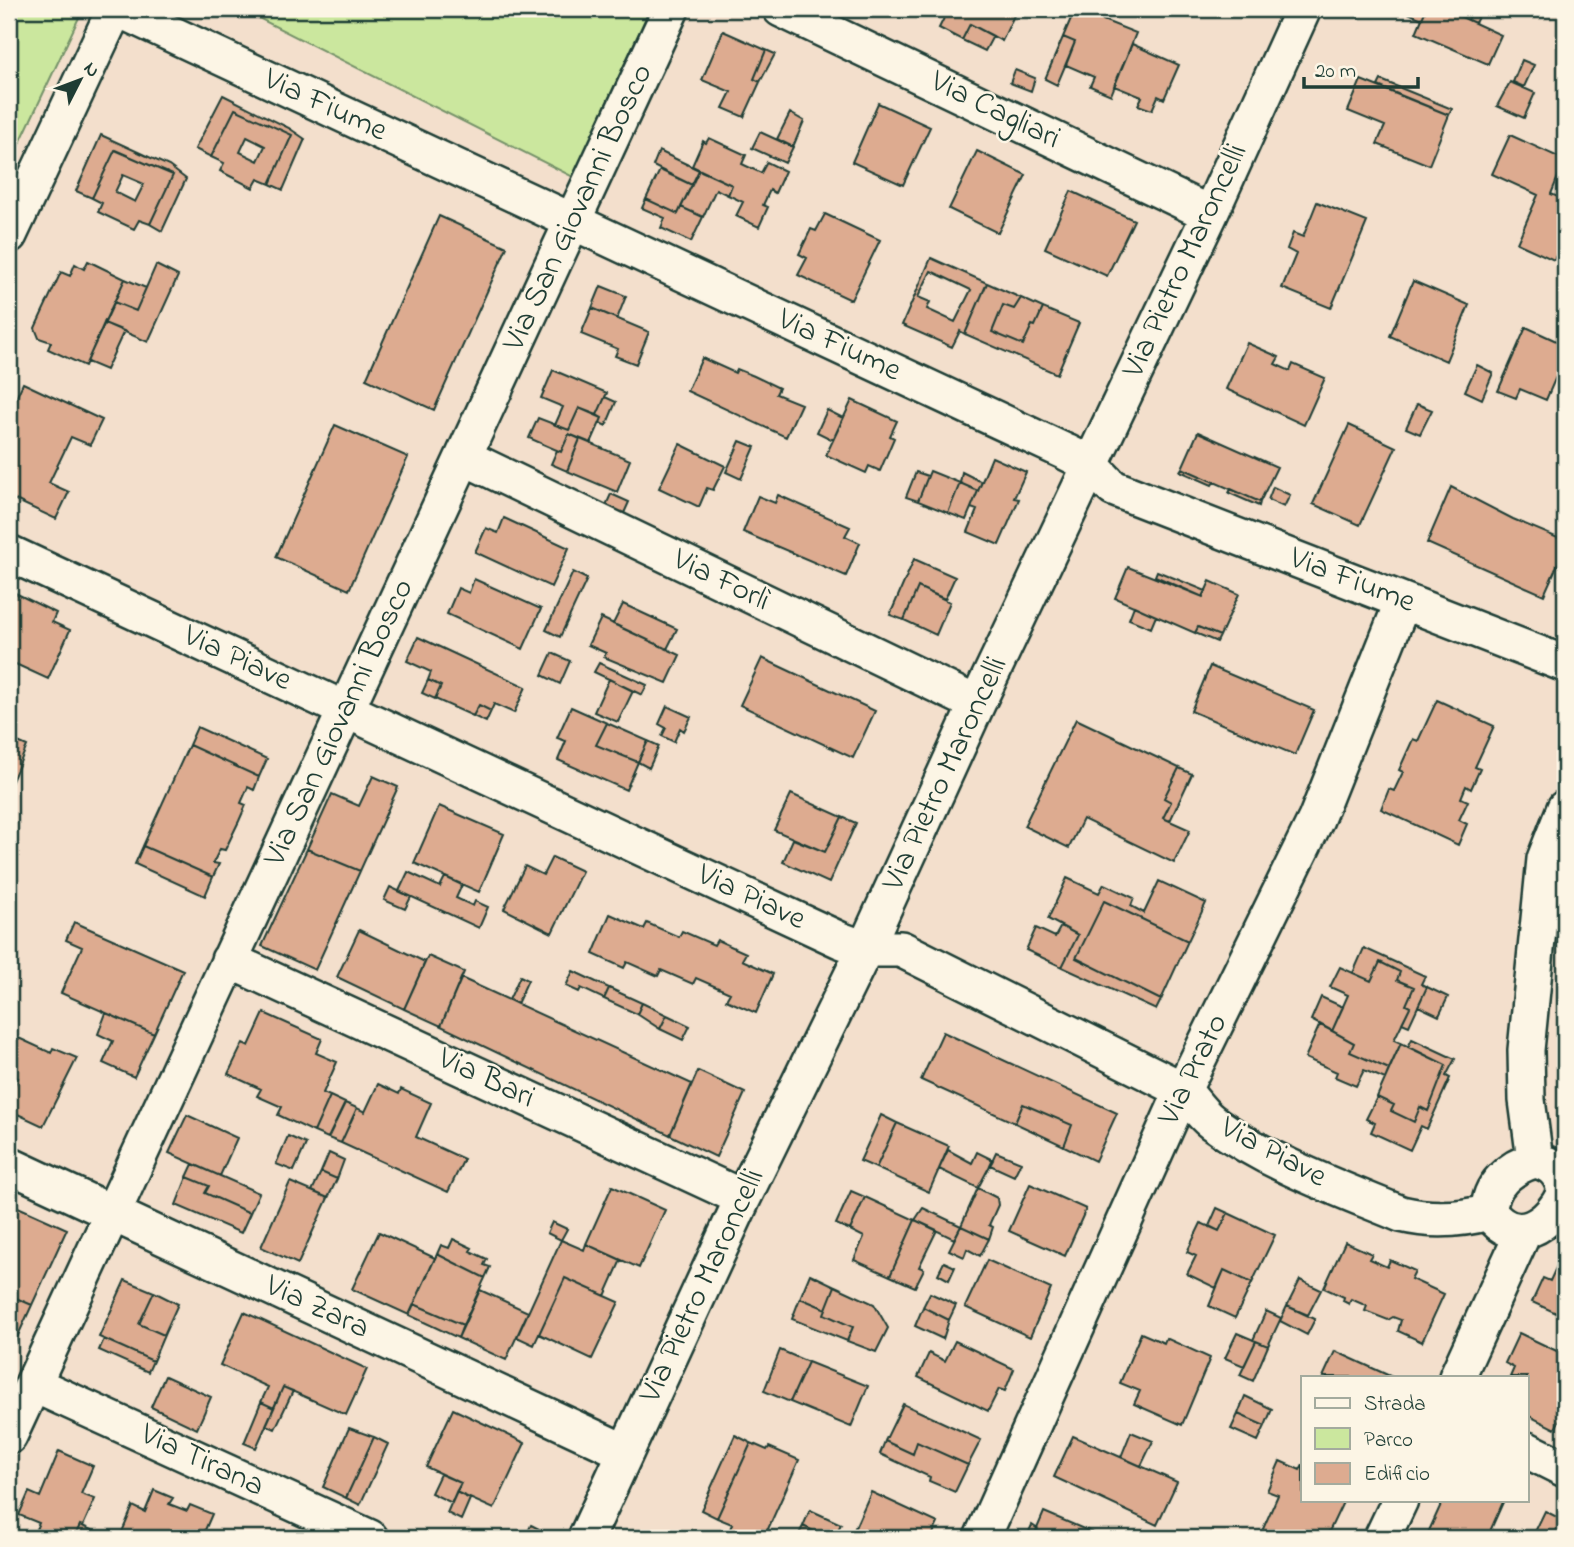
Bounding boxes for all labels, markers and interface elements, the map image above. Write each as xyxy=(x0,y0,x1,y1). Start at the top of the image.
north arrow xyxy=(46,46,116,116)
scale bar xyxy=(1304,46,1418,90)
text: N xyxy=(76,56,105,84)
street label: Via Fiume xyxy=(255,56,395,155)
street label: Via San Giovanni Bosco xyxy=(491,57,666,360)
text: 20 m xyxy=(1315,57,1356,87)
street label: Via Cagliari xyxy=(921,59,1068,163)
street label: Via Pietro Maroncelli xyxy=(1111,136,1261,387)
street label: Via Fiume xyxy=(769,296,909,395)
street label: Via Fiume xyxy=(1281,535,1422,627)
street label: Via Forlì xyxy=(663,537,778,625)
street label: Via San Giovanni Bosco xyxy=(252,572,427,875)
street label: Via Piave xyxy=(174,613,300,705)
street label: Via Pietro Maroncelli xyxy=(871,649,1021,900)
street label: Via Piave xyxy=(688,852,814,944)
street label: Via Prato xyxy=(1146,1006,1241,1135)
street label: Via Bari xyxy=(429,1036,542,1122)
street label: Via Piave xyxy=(1210,1105,1335,1201)
street label: Via Pietro Maroncelli xyxy=(628,1161,778,1412)
street label: Via Zara xyxy=(256,1263,377,1353)
legend xyxy=(1301,1376,1528,1502)
text: Strada xyxy=(1364,1390,1426,1420)
street label: Via Tirana xyxy=(131,1411,272,1510)
text: Parco xyxy=(1364,1426,1413,1456)
text: Edificio xyxy=(1364,1460,1430,1490)

